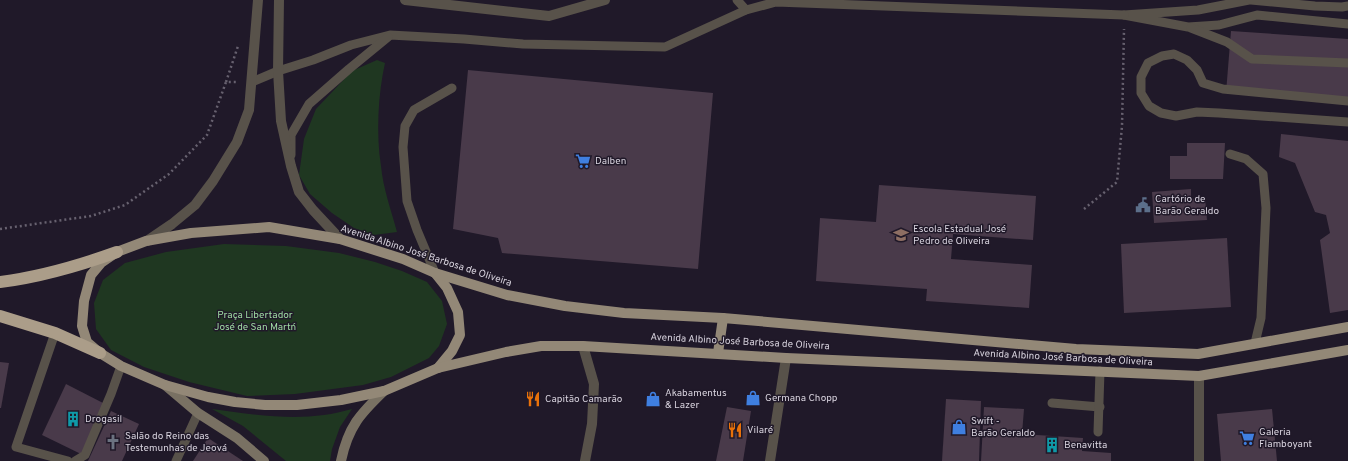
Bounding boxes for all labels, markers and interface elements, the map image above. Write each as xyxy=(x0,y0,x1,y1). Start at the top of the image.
supermarket icon: Dalben xyxy=(574,152,592,170)
place label: Dalben xyxy=(595,155,626,168)
place label: Cartório de Barão Geraldo xyxy=(1155,193,1219,218)
public building icon: Cartório de Barão Geraldo xyxy=(1134,196,1152,214)
street label: Avenida Albino José Barbosa de Oliveira xyxy=(339,222,513,290)
place label: Escola Estadual José Pedro de Oliveira xyxy=(913,223,1006,248)
school or university icon: Escola Estadual José Pedro de Oliveira xyxy=(892,226,910,244)
park label: Praça Libertador José de San Martń xyxy=(214,309,296,334)
street label: Avenida Albino José Barbosa de Oliveira xyxy=(650,331,830,353)
street label: Avenida Albino José Barbosa de Oliveira xyxy=(973,347,1153,369)
place label: Akabamentus & Lazer xyxy=(665,387,727,412)
shop icon: Germana Chopp xyxy=(744,389,762,407)
restaurant icon: Capitão Camarão xyxy=(524,390,542,408)
shop icon: Akabamentus & Lazer xyxy=(644,390,662,408)
place label: Germana Chopp xyxy=(765,392,838,405)
place label: Capitão Camarão xyxy=(545,393,623,406)
building icon: Drogasil xyxy=(64,410,82,428)
place label: Drogasil xyxy=(85,413,122,426)
place label: Swift - Barão Geraldo xyxy=(971,415,1035,440)
shop icon: Swift - Barão Geraldo xyxy=(950,418,968,436)
restaurant icon: Vilaré xyxy=(726,421,744,439)
place label: Vilaré xyxy=(747,424,773,437)
place label: Galeria Flamboyant xyxy=(1259,426,1312,451)
supermarket icon: Galeria Flamboyant xyxy=(1238,429,1256,447)
place label: Salão do Reino das Testemunhas de Jeová xyxy=(125,430,227,455)
church icon: Salão do Reino das Testemunhas de Jeová xyxy=(104,433,122,451)
building icon: Benavitta xyxy=(1043,436,1061,454)
place label: Benavitta xyxy=(1064,439,1107,452)

